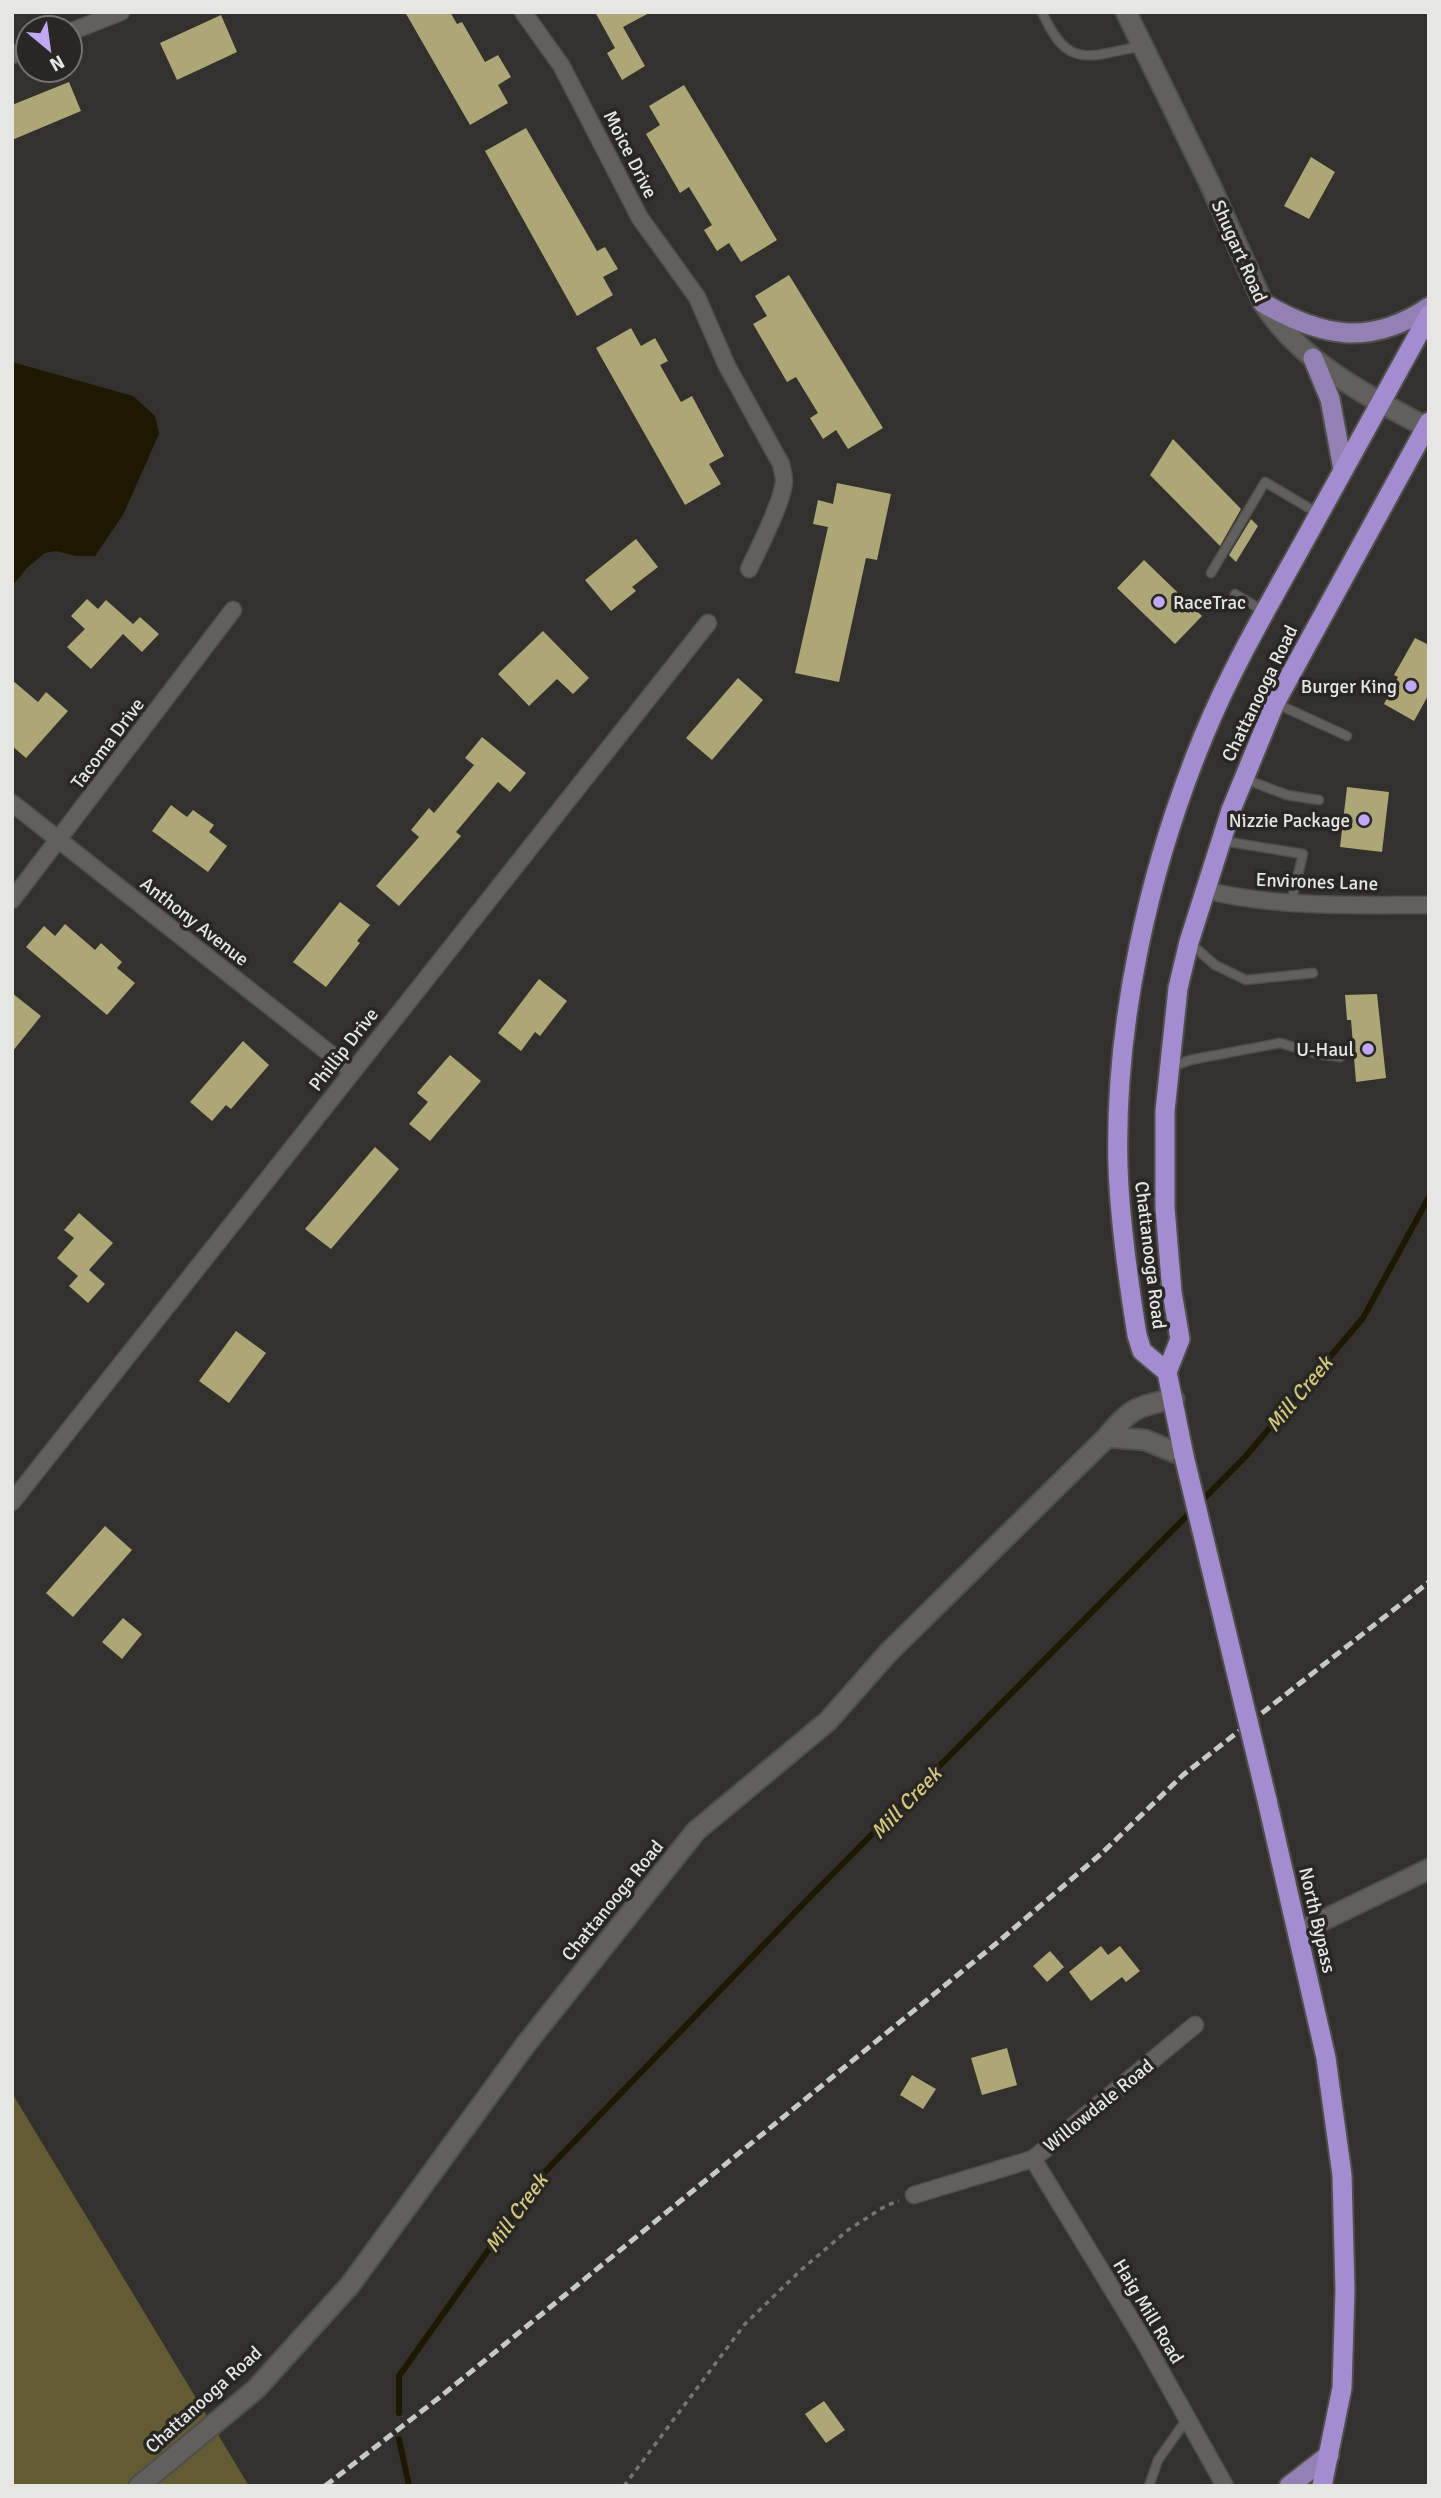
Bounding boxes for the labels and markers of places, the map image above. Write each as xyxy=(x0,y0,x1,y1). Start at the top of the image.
place label: RaceTrac xyxy=(1173,591,1246,615)
marker: RaceTrac xyxy=(1151,594,1167,610)
place label: Burger King xyxy=(1301,675,1397,699)
marker: Burger King xyxy=(1403,678,1419,694)
place label: Nizzie Package xyxy=(1229,809,1350,833)
marker: Nizzie Package xyxy=(1356,812,1372,828)
place label: U-Haul xyxy=(1296,1038,1354,1062)
marker: U-Haul xyxy=(1360,1041,1376,1057)

